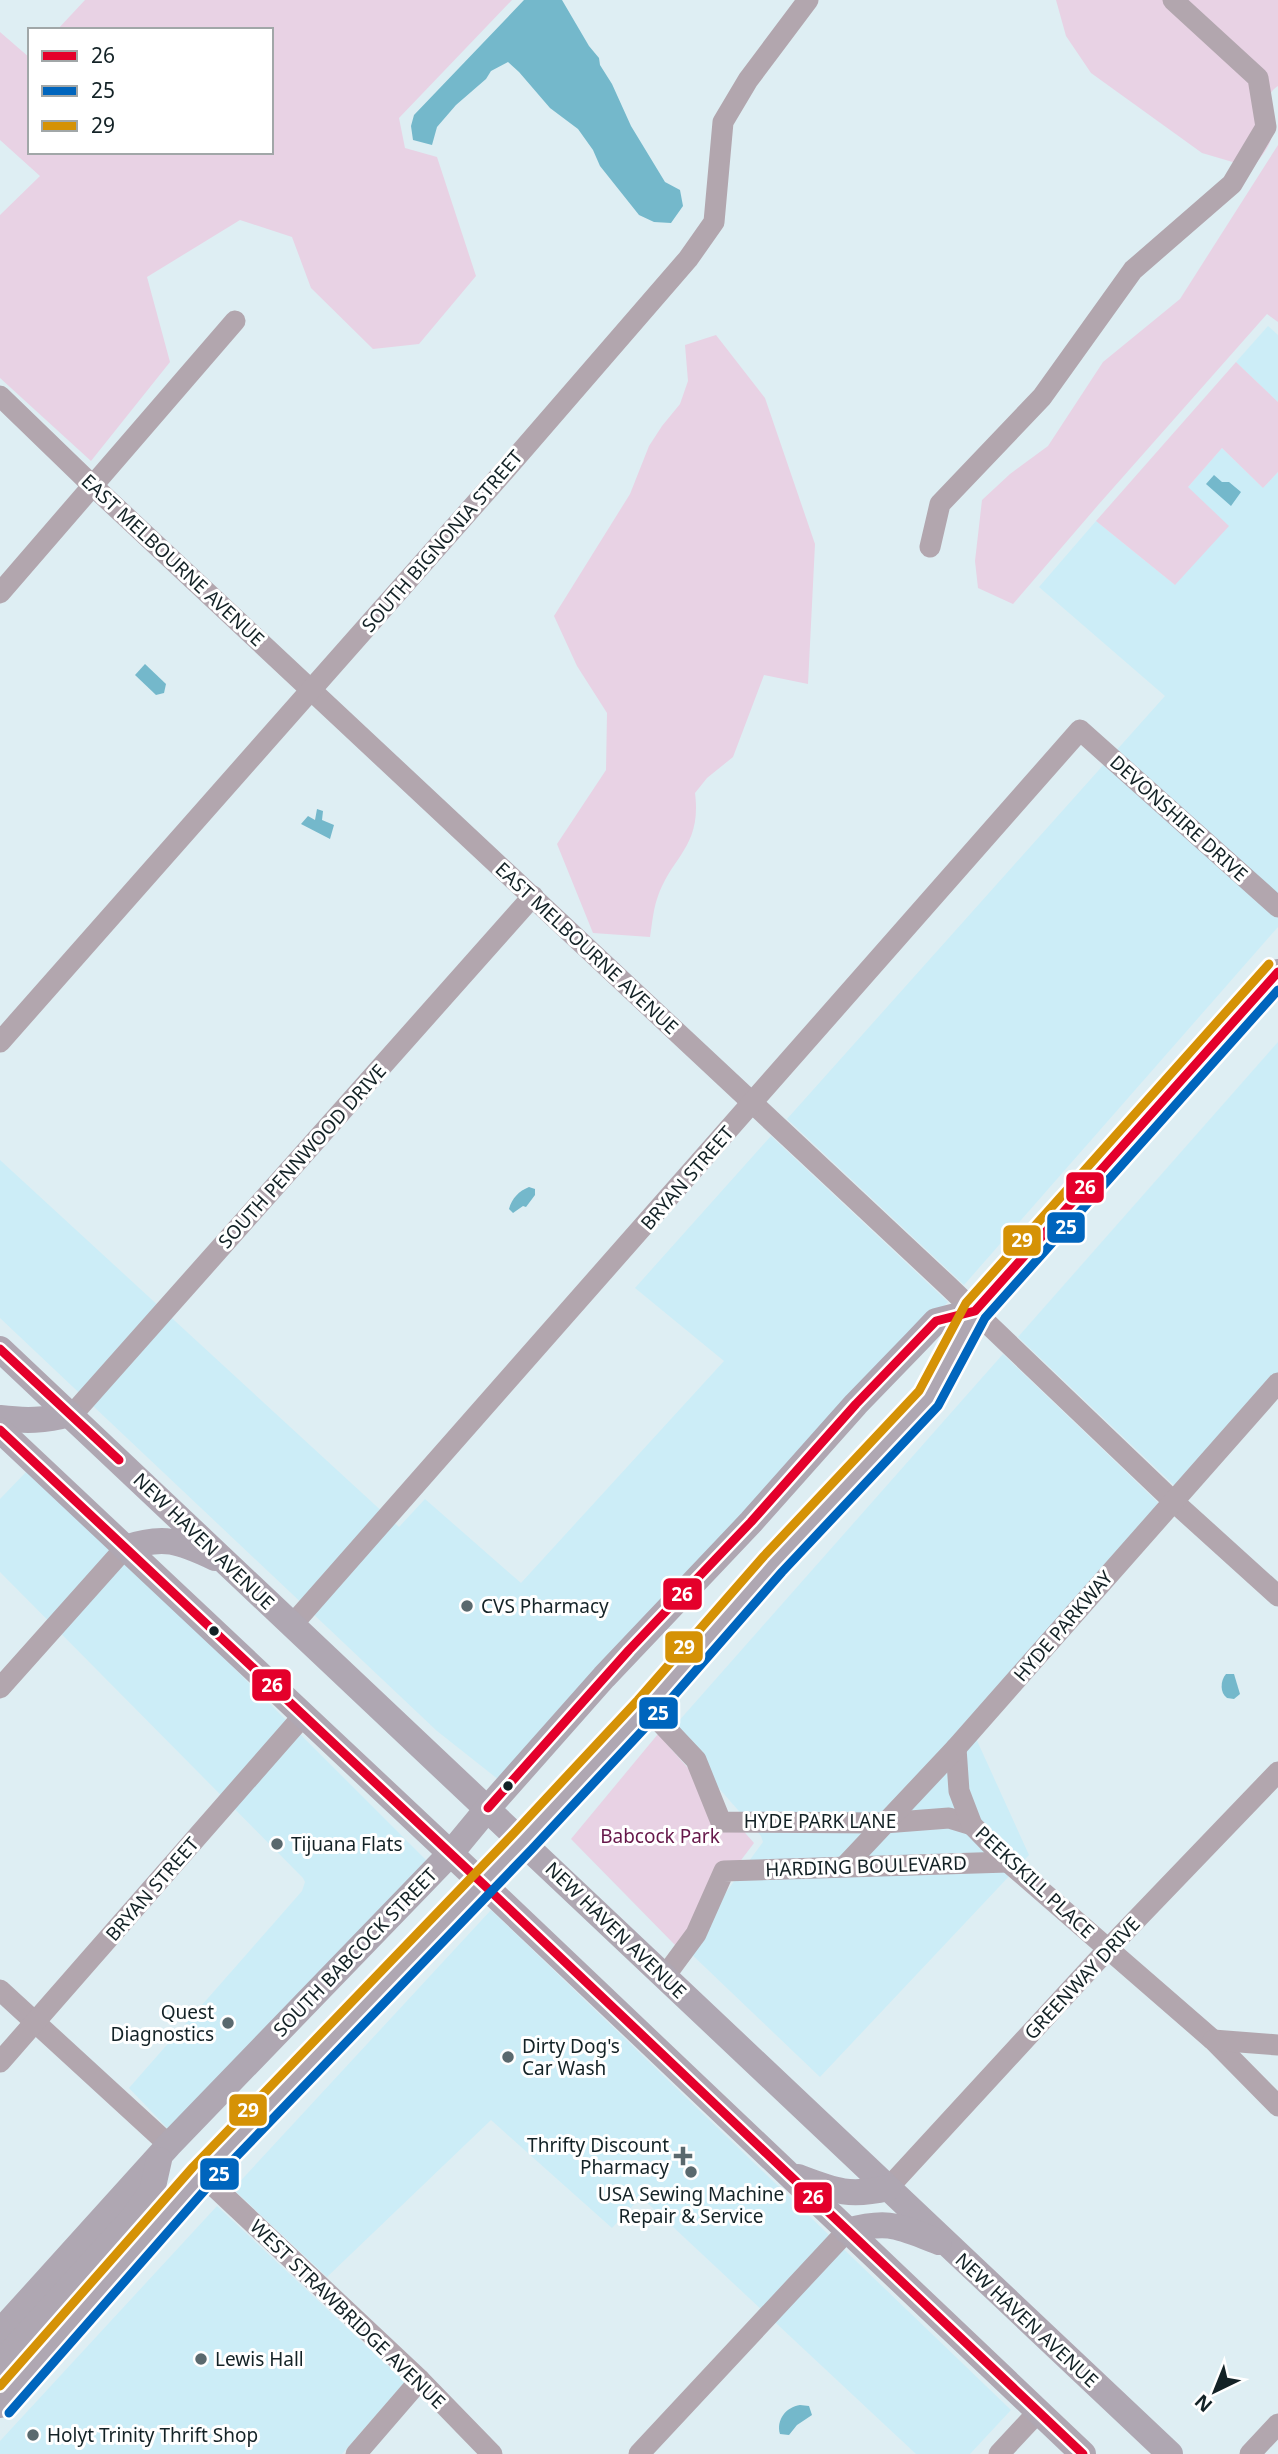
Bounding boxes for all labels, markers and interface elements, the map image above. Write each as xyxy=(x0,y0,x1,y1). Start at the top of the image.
legend xyxy=(28,28,273,154)
text: 26 xyxy=(91,41,115,69)
text: 25 xyxy=(91,76,115,104)
text: 29 xyxy=(91,111,115,139)
street label: SOUTH BIGNONIA STREET xyxy=(356,444,529,637)
street label: EAST MELBOURNE AVENUE xyxy=(76,468,270,652)
street label: DEVONSHIRE DRIVE xyxy=(1104,749,1254,887)
street label: EAST MELBOURNE AVENUE xyxy=(490,856,684,1040)
street label: SOUTH PENNWOOD DRIVE xyxy=(212,1058,392,1254)
street label: BRYAN STREET xyxy=(635,1120,740,1236)
line badge: 26 xyxy=(1065,1171,1105,1204)
text: 26 xyxy=(1074,1174,1096,1200)
line badge: 25 xyxy=(1046,1211,1086,1244)
text: 25 xyxy=(1055,1214,1077,1240)
line badge: 29 xyxy=(1002,1224,1042,1257)
text: 29 xyxy=(1011,1227,1033,1253)
street label: NEW HAVEN AVENUE xyxy=(128,1467,280,1615)
street label: HYDE PARKWAY xyxy=(1008,1565,1119,1687)
line badge: 26 xyxy=(662,1577,703,1611)
text: 26 xyxy=(671,1581,693,1607)
place label: CVS Pharmacy xyxy=(481,1593,609,1619)
marker: CVS Pharmacy xyxy=(459,1598,475,1614)
unlabelled marker xyxy=(207,1624,221,1638)
line badge: 29 xyxy=(664,1630,704,1664)
text: 29 xyxy=(673,1634,695,1660)
line badge: 26 xyxy=(251,1668,292,1702)
text: 26 xyxy=(261,1672,283,1698)
line badge: 25 xyxy=(638,1696,679,1730)
text: 25 xyxy=(647,1700,669,1726)
unlabelled marker xyxy=(501,1779,515,1793)
street label: HYDE PARK LANE xyxy=(744,1808,896,1834)
street label: PEEKSKILL PLACE xyxy=(970,1820,1100,1944)
park label: Babcock Park xyxy=(600,1823,720,1849)
street label: BRYAN STREET xyxy=(100,1831,205,1947)
place label: Tijuana Flats xyxy=(291,1831,403,1857)
marker: Tijuana Flats xyxy=(269,1836,285,1852)
street label: HARDING BOULEVARD xyxy=(765,1849,967,1883)
street label: NEW HAVEN AVENUE xyxy=(540,1856,692,2004)
street label: SOUTH BABCOCK STREET xyxy=(267,1862,443,2042)
street label: GREENWAY DRIVE xyxy=(1018,1911,1146,2045)
place label: Quest Diagnostics xyxy=(111,1999,214,2047)
marker: Quest Diagnostics xyxy=(220,2015,236,2031)
place label: Dirty Dog's Car Wash xyxy=(522,2033,620,2081)
marker: Dirty Dog's Car Wash xyxy=(500,2049,516,2065)
line badge: 29 xyxy=(228,2093,268,2127)
text: 29 xyxy=(237,2097,259,2123)
place label: Thrifty Discount Pharmacy xyxy=(527,2132,669,2180)
marker: Thrifty Discount Pharmacy xyxy=(675,2148,691,2164)
line badge: 25 xyxy=(199,2157,240,2191)
text: 25 xyxy=(208,2161,230,2187)
marker: USA Sewing Machine Repair & Service xyxy=(683,2164,699,2180)
place label: USA Sewing Machine Repair & Service xyxy=(598,2181,784,2229)
line badge: 26 xyxy=(793,2181,833,2214)
text: 26 xyxy=(802,2184,824,2210)
street label: WEST STRAWBRIDGE AVENUE xyxy=(245,2214,451,2414)
street label: NEW HAVEN AVENUE xyxy=(950,2247,1104,2393)
place label: Lewis Hall xyxy=(215,2346,304,2372)
marker: Lewis Hall xyxy=(193,2351,209,2367)
north arrow xyxy=(1180,2356,1250,2426)
text: N xyxy=(1189,2389,1218,2418)
place label: Holyt Trinity Thrift Shop xyxy=(47,2422,258,2448)
marker: Holyt Trinity Thrift Shop xyxy=(25,2427,41,2443)

